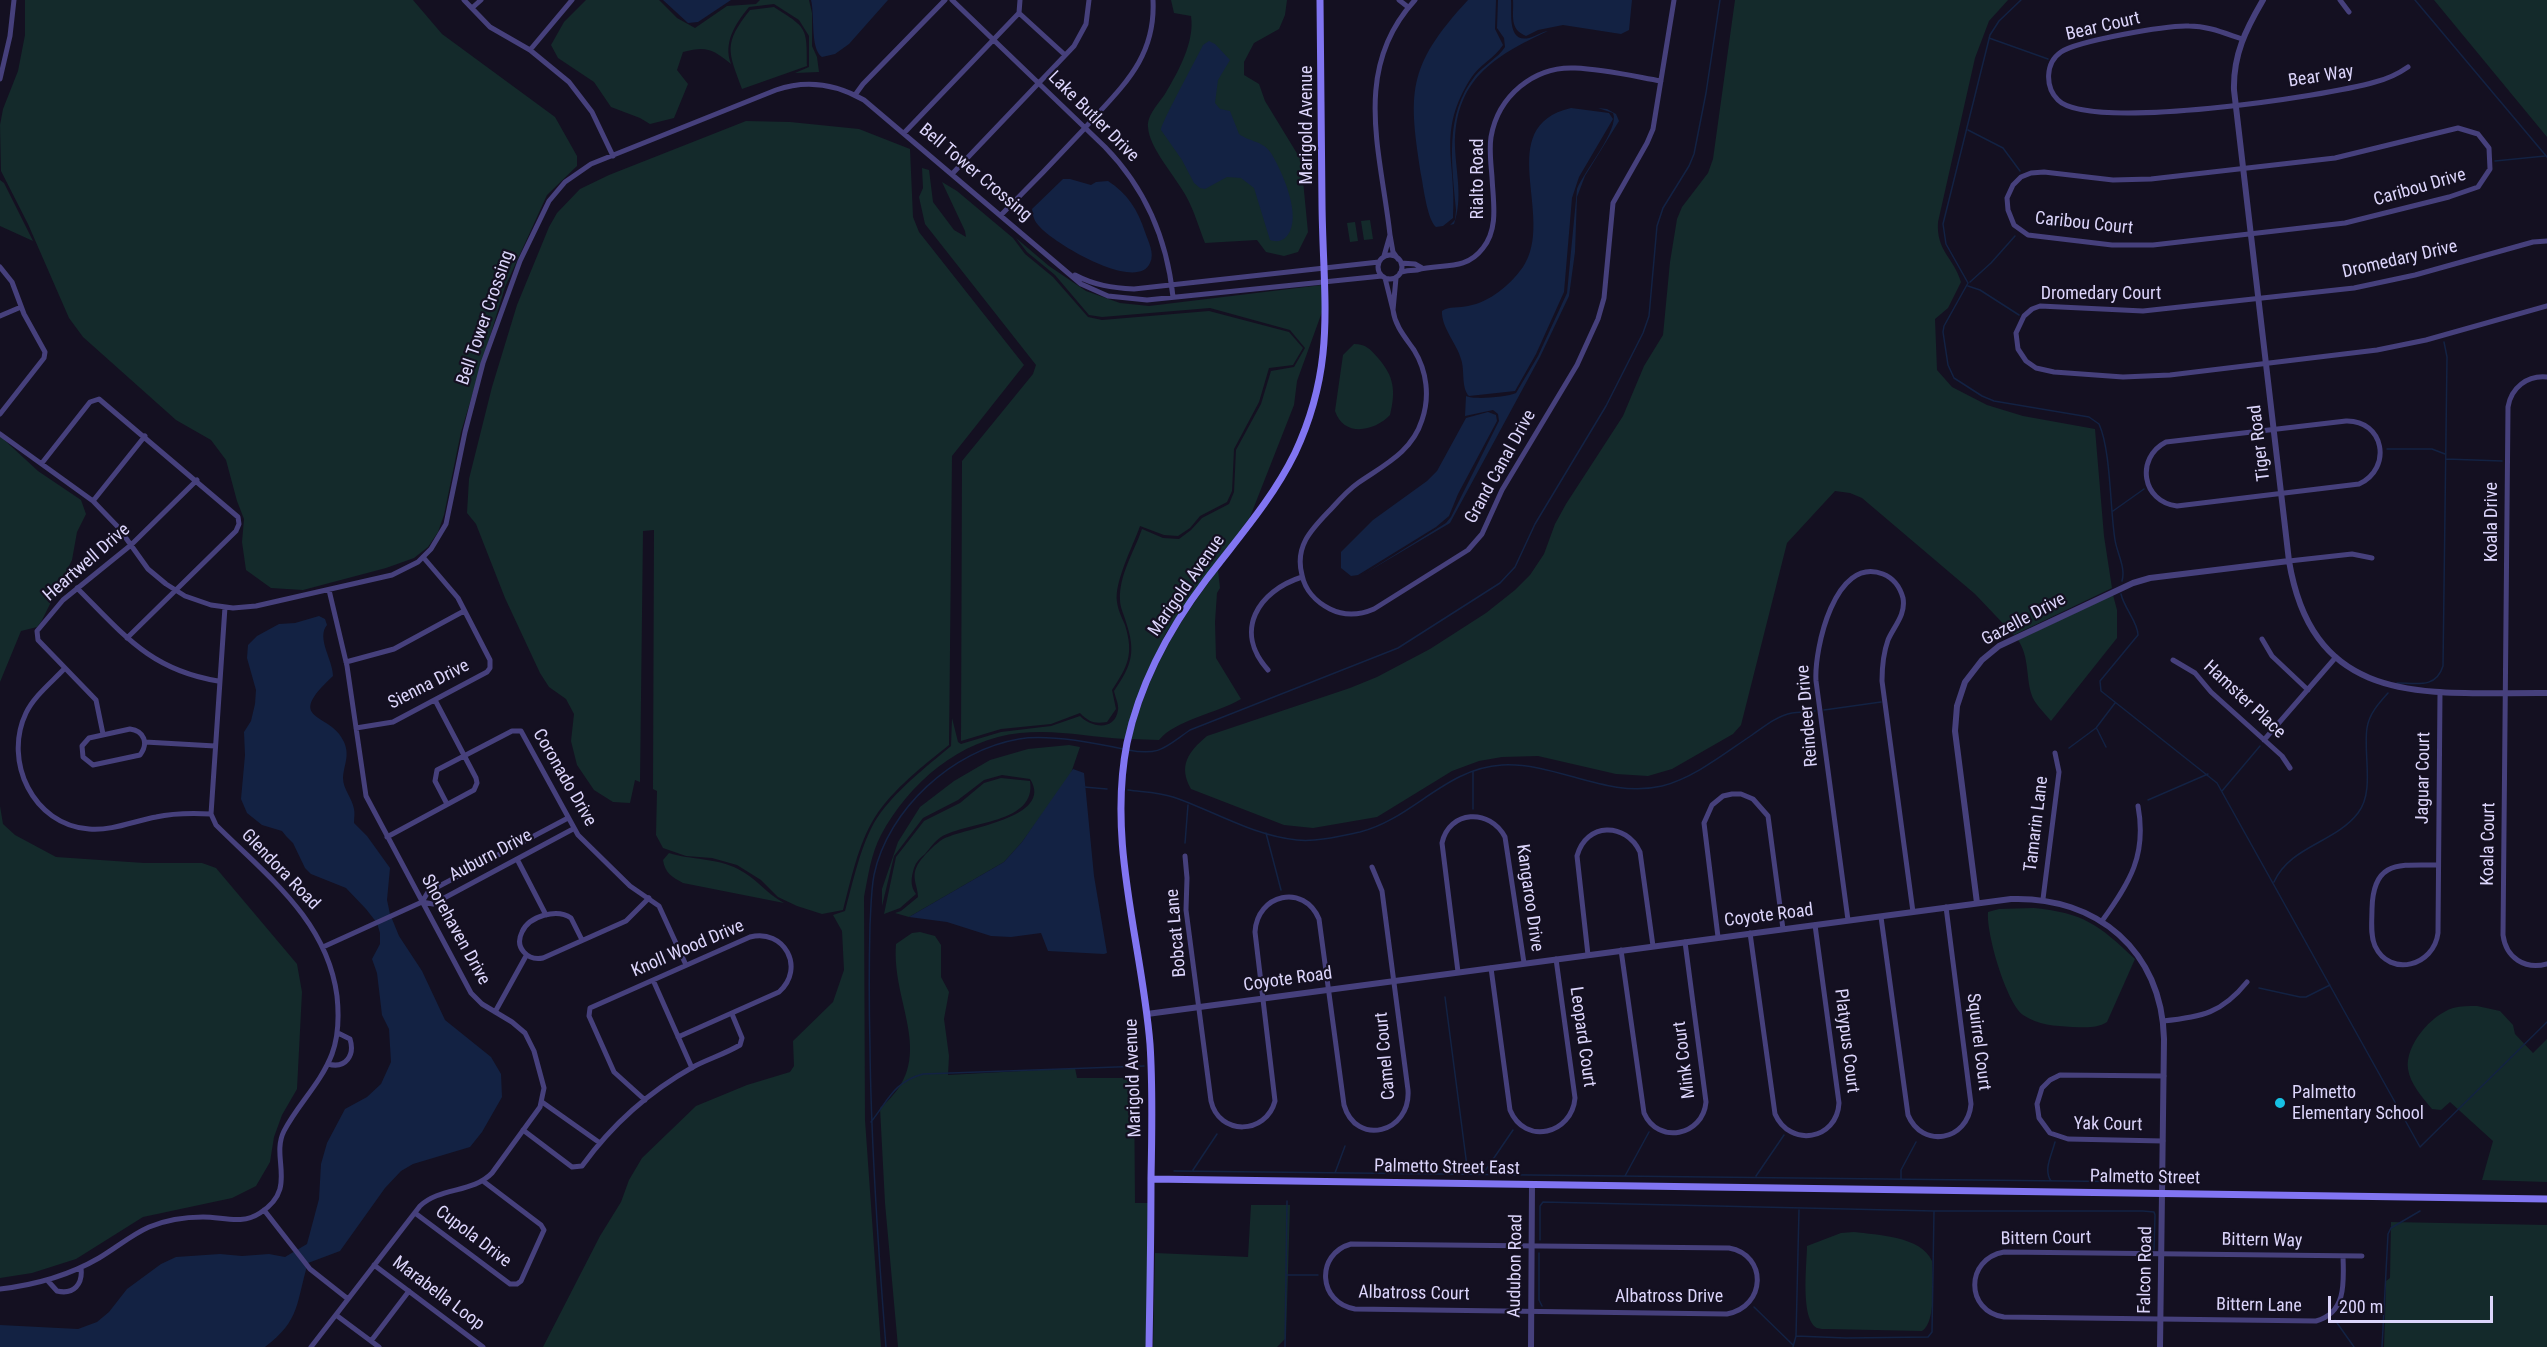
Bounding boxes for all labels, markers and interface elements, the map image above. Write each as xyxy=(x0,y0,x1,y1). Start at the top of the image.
street label: Bear Court xyxy=(2064,8,2142,46)
street label: Bear Way xyxy=(2287,61,2355,93)
street label: Marigold Avenue xyxy=(1296,66,1318,184)
street label: Lake Butler Drive xyxy=(1043,67,1143,167)
street label: Bell Tower Crossing xyxy=(914,120,1036,226)
street label: Rialto Road xyxy=(1467,139,1489,219)
street label: Caribou Drive xyxy=(2371,165,2469,211)
street label: Caribou Court xyxy=(2034,208,2134,240)
street label: Dromedary Drive xyxy=(2340,236,2460,284)
street label: Bell Tower Crossing xyxy=(453,248,519,388)
street label: Dromedary Court xyxy=(2041,283,2161,305)
street label: Tiger Road xyxy=(2245,404,2275,482)
street label: Grand Canal Drive xyxy=(1461,406,1541,528)
street label: Koala Drive xyxy=(2481,482,2503,562)
street label: Heartwell Drive xyxy=(39,519,135,607)
street label: Marigold Avenue xyxy=(1144,531,1230,641)
street label: Gazelle Drive xyxy=(1978,589,2070,651)
street label: Sienna Drive xyxy=(385,655,473,715)
street label: Hamster Place xyxy=(2198,656,2290,744)
street label: Reindeer Drive xyxy=(1793,664,1823,768)
street label: Coronado Drive xyxy=(527,725,601,831)
street label: Jaguar Court xyxy=(2412,732,2436,824)
street label: Tamarin Lane xyxy=(2020,775,2054,873)
street label: Koala Court xyxy=(2477,802,2501,886)
street label: Glendora Road xyxy=(236,825,324,915)
street label: Auburn Drive xyxy=(446,825,536,887)
street label: Kangaroo Drive xyxy=(1511,843,1547,953)
street label: Shorehaven Drive xyxy=(416,871,494,989)
street label: Bobcat Lane xyxy=(1162,888,1192,978)
street label: Coyote Road xyxy=(1723,900,1815,932)
street label: Knoll Wood Drive xyxy=(628,916,748,982)
street label: Coyote Road xyxy=(1242,963,1334,997)
street label: Leopard Court xyxy=(1564,985,1600,1089)
street label: Platypus Court xyxy=(1829,988,1863,1094)
street label: Squirrel Court xyxy=(1961,992,1995,1092)
street label: Camel Court xyxy=(1371,1011,1401,1101)
street label: Marigold Avenue xyxy=(1121,1018,1147,1138)
street label: Mink Court xyxy=(1670,1020,1700,1100)
place label: Palmetto Elementary School xyxy=(2292,1082,2424,1124)
marker: Palmetto Elementary School xyxy=(2273,1096,2287,1110)
street label: Yak Court xyxy=(2073,1114,2143,1136)
street label: Palmetto Street East xyxy=(1374,1156,1520,1180)
street label: Palmetto Street xyxy=(2090,1166,2200,1190)
street label: Cupola Drive xyxy=(431,1201,515,1273)
street label: Audubon Road xyxy=(1504,1214,1528,1318)
street label: Falcon Road xyxy=(2134,1226,2158,1314)
street label: Bittern Court xyxy=(2001,1227,2091,1251)
street label: Bittern Way xyxy=(2221,1229,2303,1253)
street label: Marabella Loop xyxy=(388,1252,488,1336)
street label: Albatross Court xyxy=(1358,1282,1470,1306)
scale bar xyxy=(2331,1284,2496,1322)
street label: Albatross Drive xyxy=(1615,1286,1723,1308)
street label: Bittern Lane xyxy=(2216,1294,2302,1318)
text: 200 m xyxy=(2339,1296,2383,1317)

